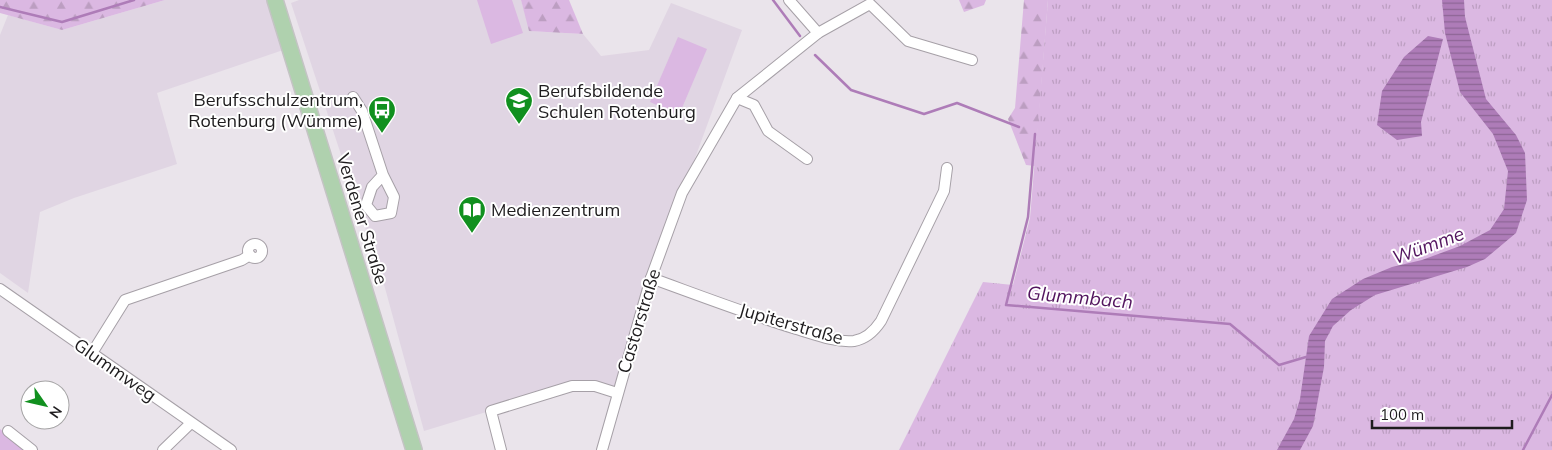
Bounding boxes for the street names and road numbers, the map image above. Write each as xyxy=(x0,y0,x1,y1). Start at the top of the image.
street label: Verdener Straße xyxy=(332,151,393,287)
street label: Castorstraße xyxy=(612,266,665,376)
street label: Jupiterstraße xyxy=(736,298,846,349)
street label: Glummweg xyxy=(70,333,161,406)

